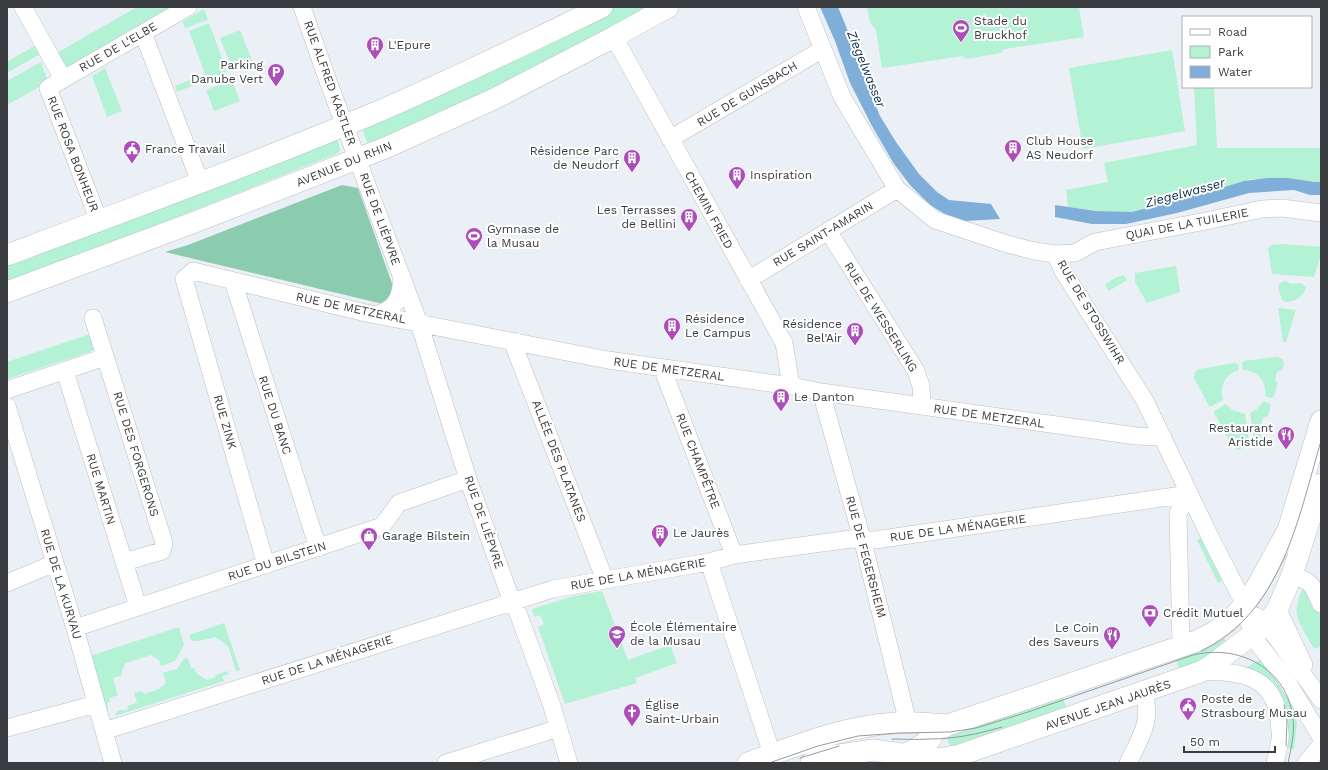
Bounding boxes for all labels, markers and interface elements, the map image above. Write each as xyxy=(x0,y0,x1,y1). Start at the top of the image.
place label: Stade du Bruckhof xyxy=(974,14,1027,42)
legend xyxy=(1182,16,1312,88)
sports icon: Stade du Bruckhof xyxy=(951,18,971,43)
street label: RUE DE L'ELBE xyxy=(77,19,160,75)
street label: RUE ALFRED KASTLER xyxy=(301,19,359,147)
text: Road xyxy=(1218,25,1247,39)
water label: Ziegelwasser xyxy=(844,28,889,111)
building icon: L'Epure xyxy=(365,35,385,60)
place label: L'Epure xyxy=(388,38,431,52)
text: Park xyxy=(1218,45,1244,59)
place label: Parking Danube Vert xyxy=(191,58,264,86)
street label: RUE DE GUNSBACH xyxy=(694,58,800,130)
parking icon: Parking Danube Vert xyxy=(266,62,286,87)
text: Water xyxy=(1218,65,1253,79)
street label: RUE ROSA BONHEUR xyxy=(44,94,102,214)
place label: Club House AS Neudorf xyxy=(1026,134,1094,162)
street label: AVENUE DU RHIN xyxy=(294,138,394,190)
building icon: Club House AS Neudorf xyxy=(1003,138,1023,163)
public building icon: France Travail xyxy=(122,139,142,164)
place label: France Travail xyxy=(145,142,226,156)
place label: Résidence Parc de Neudorf xyxy=(530,144,619,172)
building icon: Résidence Parc de Neudorf xyxy=(622,148,642,173)
building icon: Inspiration xyxy=(727,165,747,190)
place label: Inspiration xyxy=(750,168,812,182)
street label: CHEMIN FRIED xyxy=(682,169,736,251)
street label: RUE DE LIÈPVRE xyxy=(357,171,403,268)
water label: Ziegelwasser xyxy=(1143,174,1227,211)
street label: RUE SAINT-AMARIN xyxy=(770,199,876,269)
place label: Les Terrasses de Bellini xyxy=(597,203,676,231)
street label: QUAI DE LA TUILERIE xyxy=(1124,205,1250,243)
building icon: Les Terrasses de Bellini xyxy=(679,207,699,232)
place label: Gymnase de la Musau xyxy=(487,222,559,250)
sports icon: Gymnase de la Musau xyxy=(464,226,484,251)
street label: RUE DE STOSSWIHR xyxy=(1054,257,1128,367)
street label: RUE DE WESSERLING xyxy=(841,260,921,374)
street label: RUE DE METZERAL xyxy=(295,290,407,326)
place label: Résidence Le Campus xyxy=(685,312,751,340)
building icon: Résidence Le Campus xyxy=(662,316,682,341)
place label: Résidence Bel'Air xyxy=(782,317,842,345)
building icon: Résidence Bel'Air xyxy=(845,321,865,346)
street label: RUE DE METZERAL xyxy=(613,354,725,384)
street label: RUE DU BANC xyxy=(256,374,294,456)
building icon: Le Danton xyxy=(771,387,791,412)
street label: RUE DES FORGERONS xyxy=(110,390,162,518)
place label: Le Danton xyxy=(794,390,854,404)
street label: RUE ZINK xyxy=(211,393,239,451)
street label: ALLÉE DES PLATANES xyxy=(529,398,589,524)
street label: RUE DE METZERAL xyxy=(933,401,1045,431)
street label: RUE CHAMPÊTRE xyxy=(673,411,723,511)
place label: Restaurant Aristide xyxy=(1209,421,1273,449)
restaurant icon: Restaurant Aristide xyxy=(1276,425,1296,450)
street label: RUE MARTIN xyxy=(84,452,118,526)
street label: RUE DE LIÈPVRE xyxy=(461,474,507,571)
street label: RUE DE FEGERSHEIM xyxy=(843,494,889,620)
street label: RUE DE LA MÉNAGERIE xyxy=(889,511,1027,544)
building icon: Le Jaurès xyxy=(650,523,670,548)
shop icon: Garage Bilstein xyxy=(359,526,379,551)
place label: Le Jaurès xyxy=(673,526,729,540)
street label: RUE DE LA KURVAU xyxy=(38,527,84,641)
place label: Garage Bilstein xyxy=(382,529,470,543)
street label: RUE DU BILSTEIN xyxy=(226,538,328,584)
street label: RUE DE LA MÉNAGERIE xyxy=(569,555,707,593)
bank icon: Crédit Mutuel xyxy=(1140,603,1160,628)
place label: Crédit Mutuel xyxy=(1163,606,1244,620)
place label: École Élémentaire de la Musau xyxy=(630,620,737,648)
place label: Le Coin des Saveurs xyxy=(1028,621,1099,649)
school or university icon: École Élémentaire de la Musau xyxy=(607,624,627,649)
restaurant icon: Le Coin des Saveurs xyxy=(1102,625,1122,650)
street label: RUE DE LA MÉNAGERIE xyxy=(260,632,395,688)
street label: AVENUE JEAN JAURÈS xyxy=(1043,677,1173,733)
place label: Poste de Strasbourg Musau xyxy=(1201,692,1307,720)
public building icon: Poste de Strasbourg Musau xyxy=(1178,696,1198,721)
place label: Église Saint-Urbain xyxy=(645,698,719,726)
church icon: Église Saint-Urbain xyxy=(622,702,642,727)
scale bar xyxy=(1184,728,1275,754)
text: 50 m xyxy=(1190,735,1220,749)

